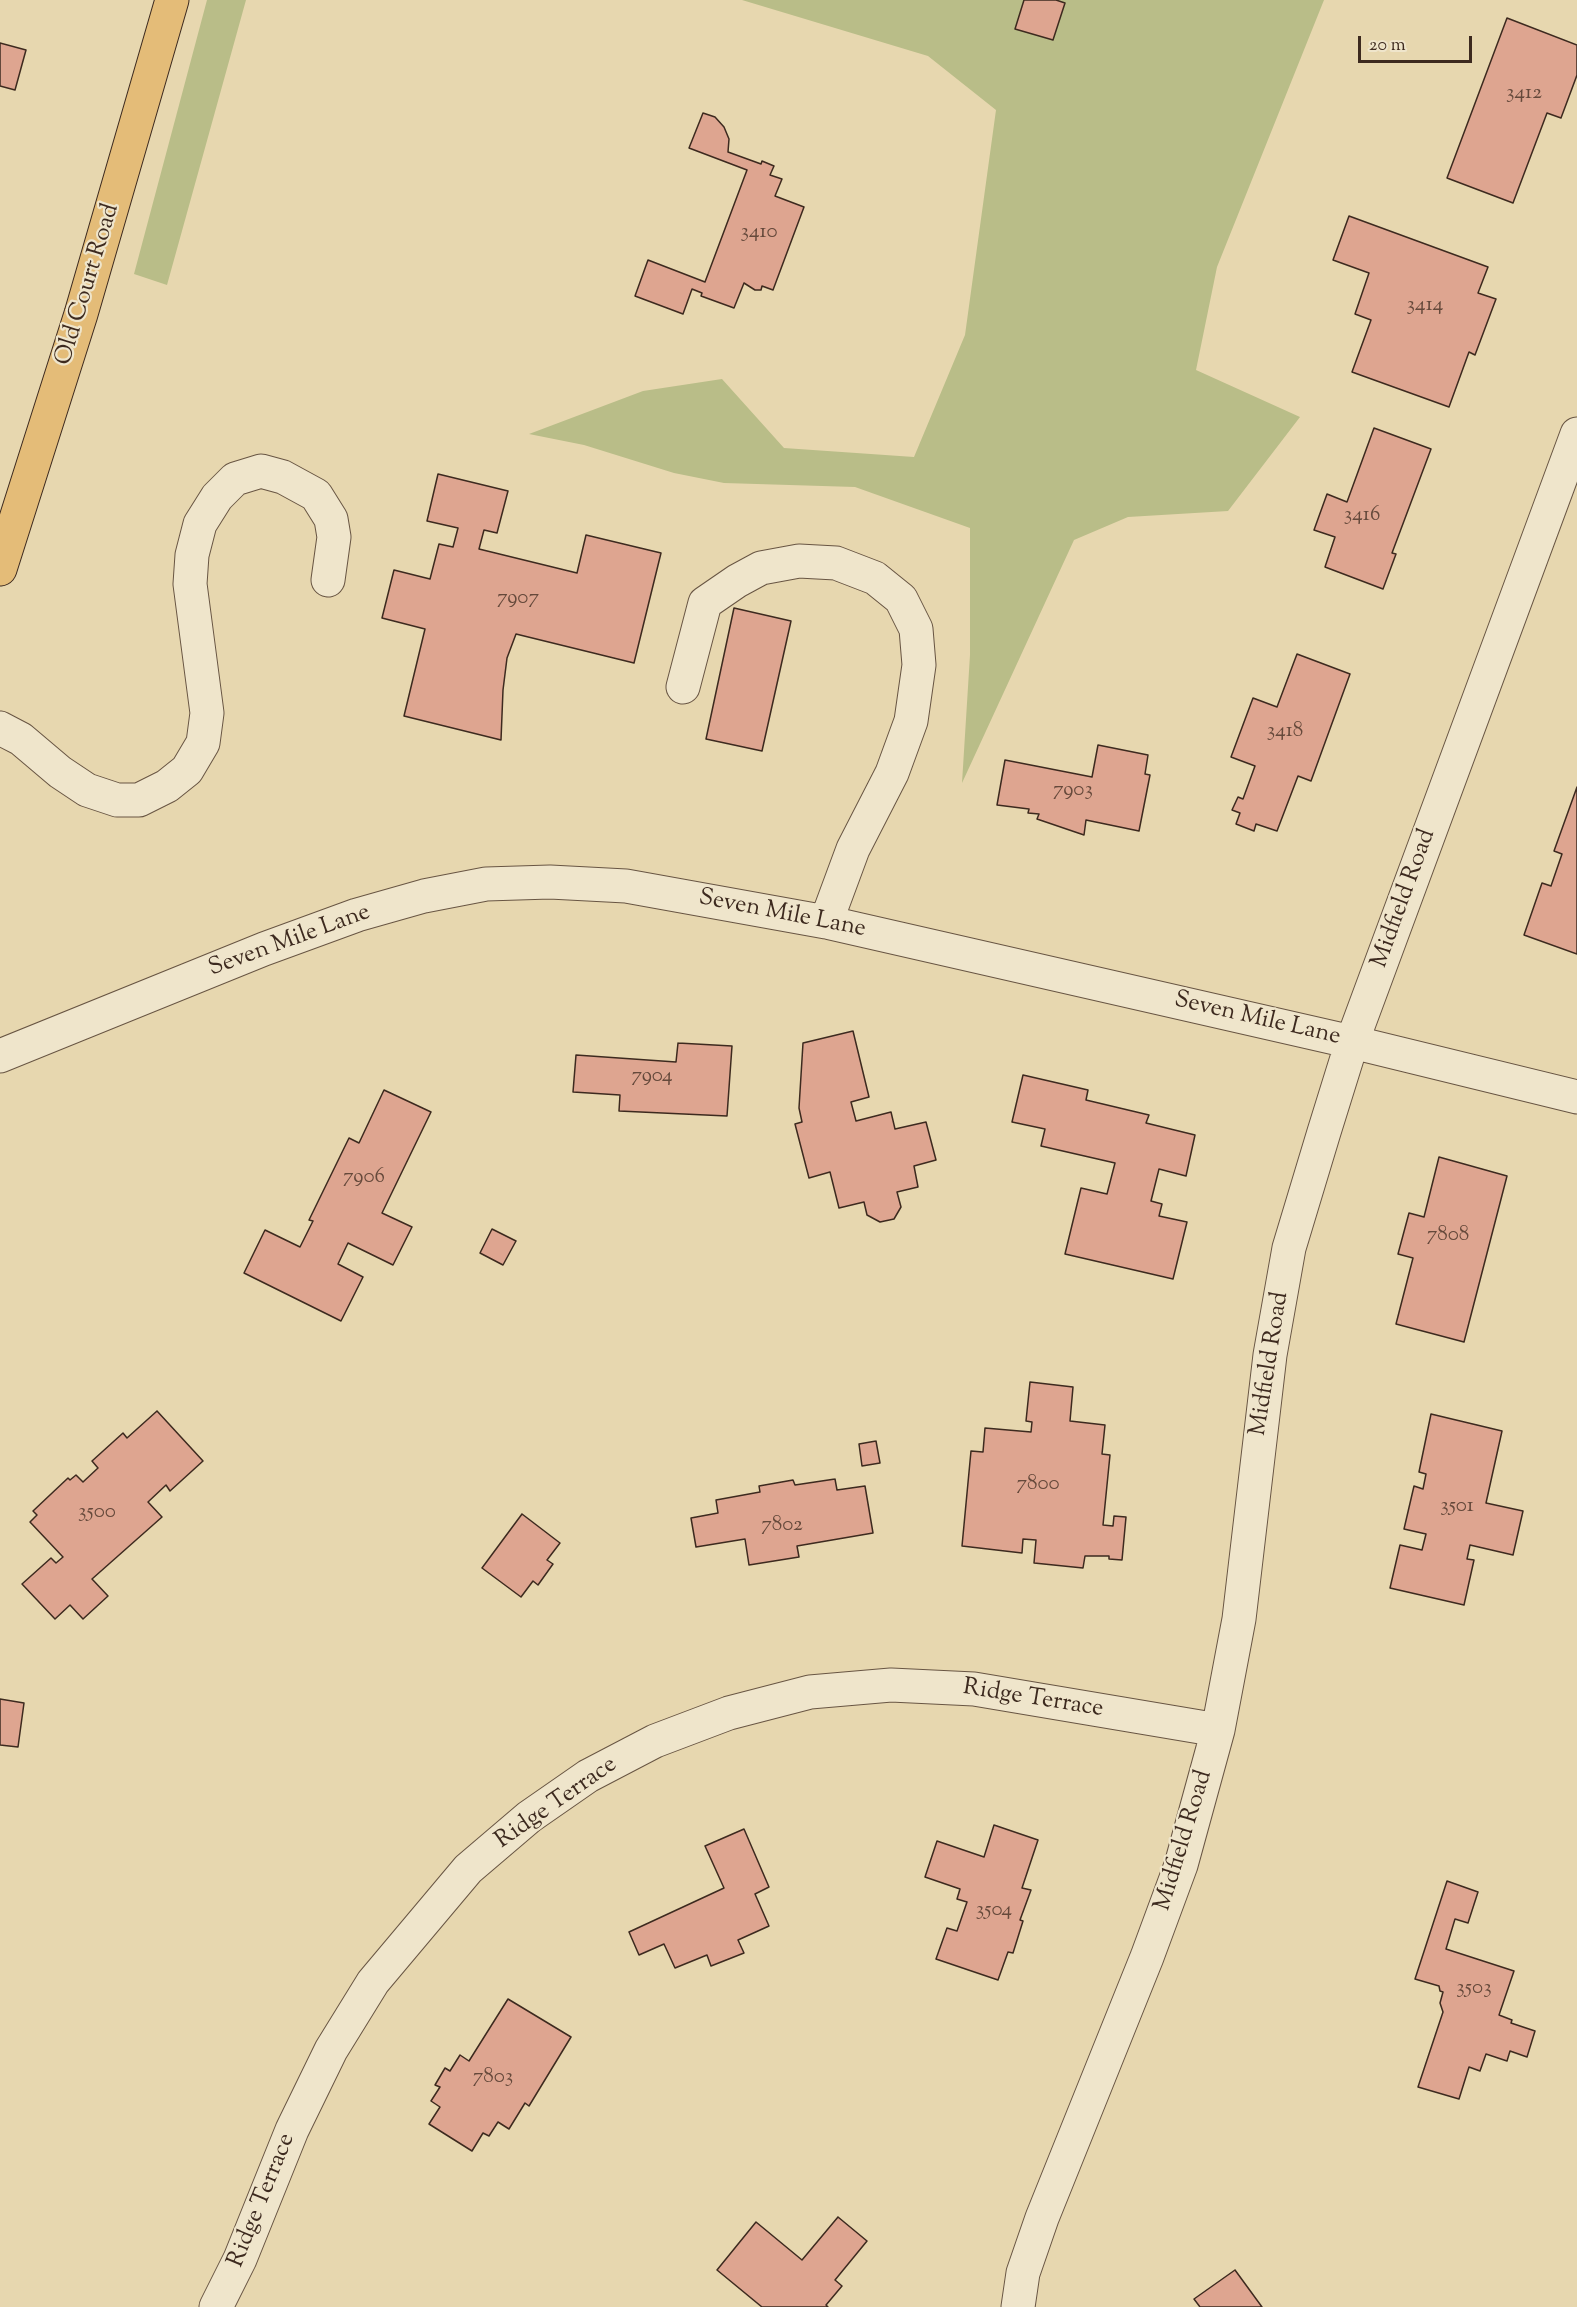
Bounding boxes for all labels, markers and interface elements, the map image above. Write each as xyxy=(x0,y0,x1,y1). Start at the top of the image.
scale bar xyxy=(1361,24,1475,62)
text: 20 m xyxy=(1369,33,1406,59)
house number: 3412 xyxy=(1506,81,1542,107)
street label: Old Court Road xyxy=(51,201,127,369)
house number: 3410 xyxy=(740,220,778,246)
house number: 3414 xyxy=(1407,293,1443,319)
house number: 3416 xyxy=(1344,503,1380,529)
house number: 7907 xyxy=(497,586,539,612)
house number: 3418 xyxy=(1267,719,1303,745)
house number: 7903 xyxy=(1053,778,1093,804)
street label: Midfield Road xyxy=(1367,826,1443,972)
street label: Seven Mile Lane xyxy=(696,885,868,945)
street label: Seven Mile Lane xyxy=(205,899,375,985)
street label: Seven Mile Lane xyxy=(1171,987,1343,1053)
house number: 7904 xyxy=(632,1064,672,1090)
house number: 7906 xyxy=(343,1165,385,1191)
house number: 7808 xyxy=(1427,1223,1469,1249)
street label: Midfield Road xyxy=(1245,1290,1297,1438)
house number: 7800 xyxy=(1016,1472,1060,1498)
house number: 3501 xyxy=(1440,1494,1474,1520)
house number: 3500 xyxy=(78,1500,116,1526)
house number: 7802 xyxy=(761,1513,803,1539)
street label: Ridge Terrace xyxy=(961,1675,1105,1725)
street label: Ridge Terrace xyxy=(491,1752,623,1856)
street label: Midfield Road xyxy=(1150,1767,1220,1915)
house number: 3504 xyxy=(976,1898,1012,1924)
house number: 3503 xyxy=(1456,1976,1492,2002)
house number: 7803 xyxy=(473,2065,513,2091)
street label: Ridge Terrace xyxy=(223,2130,303,2272)

